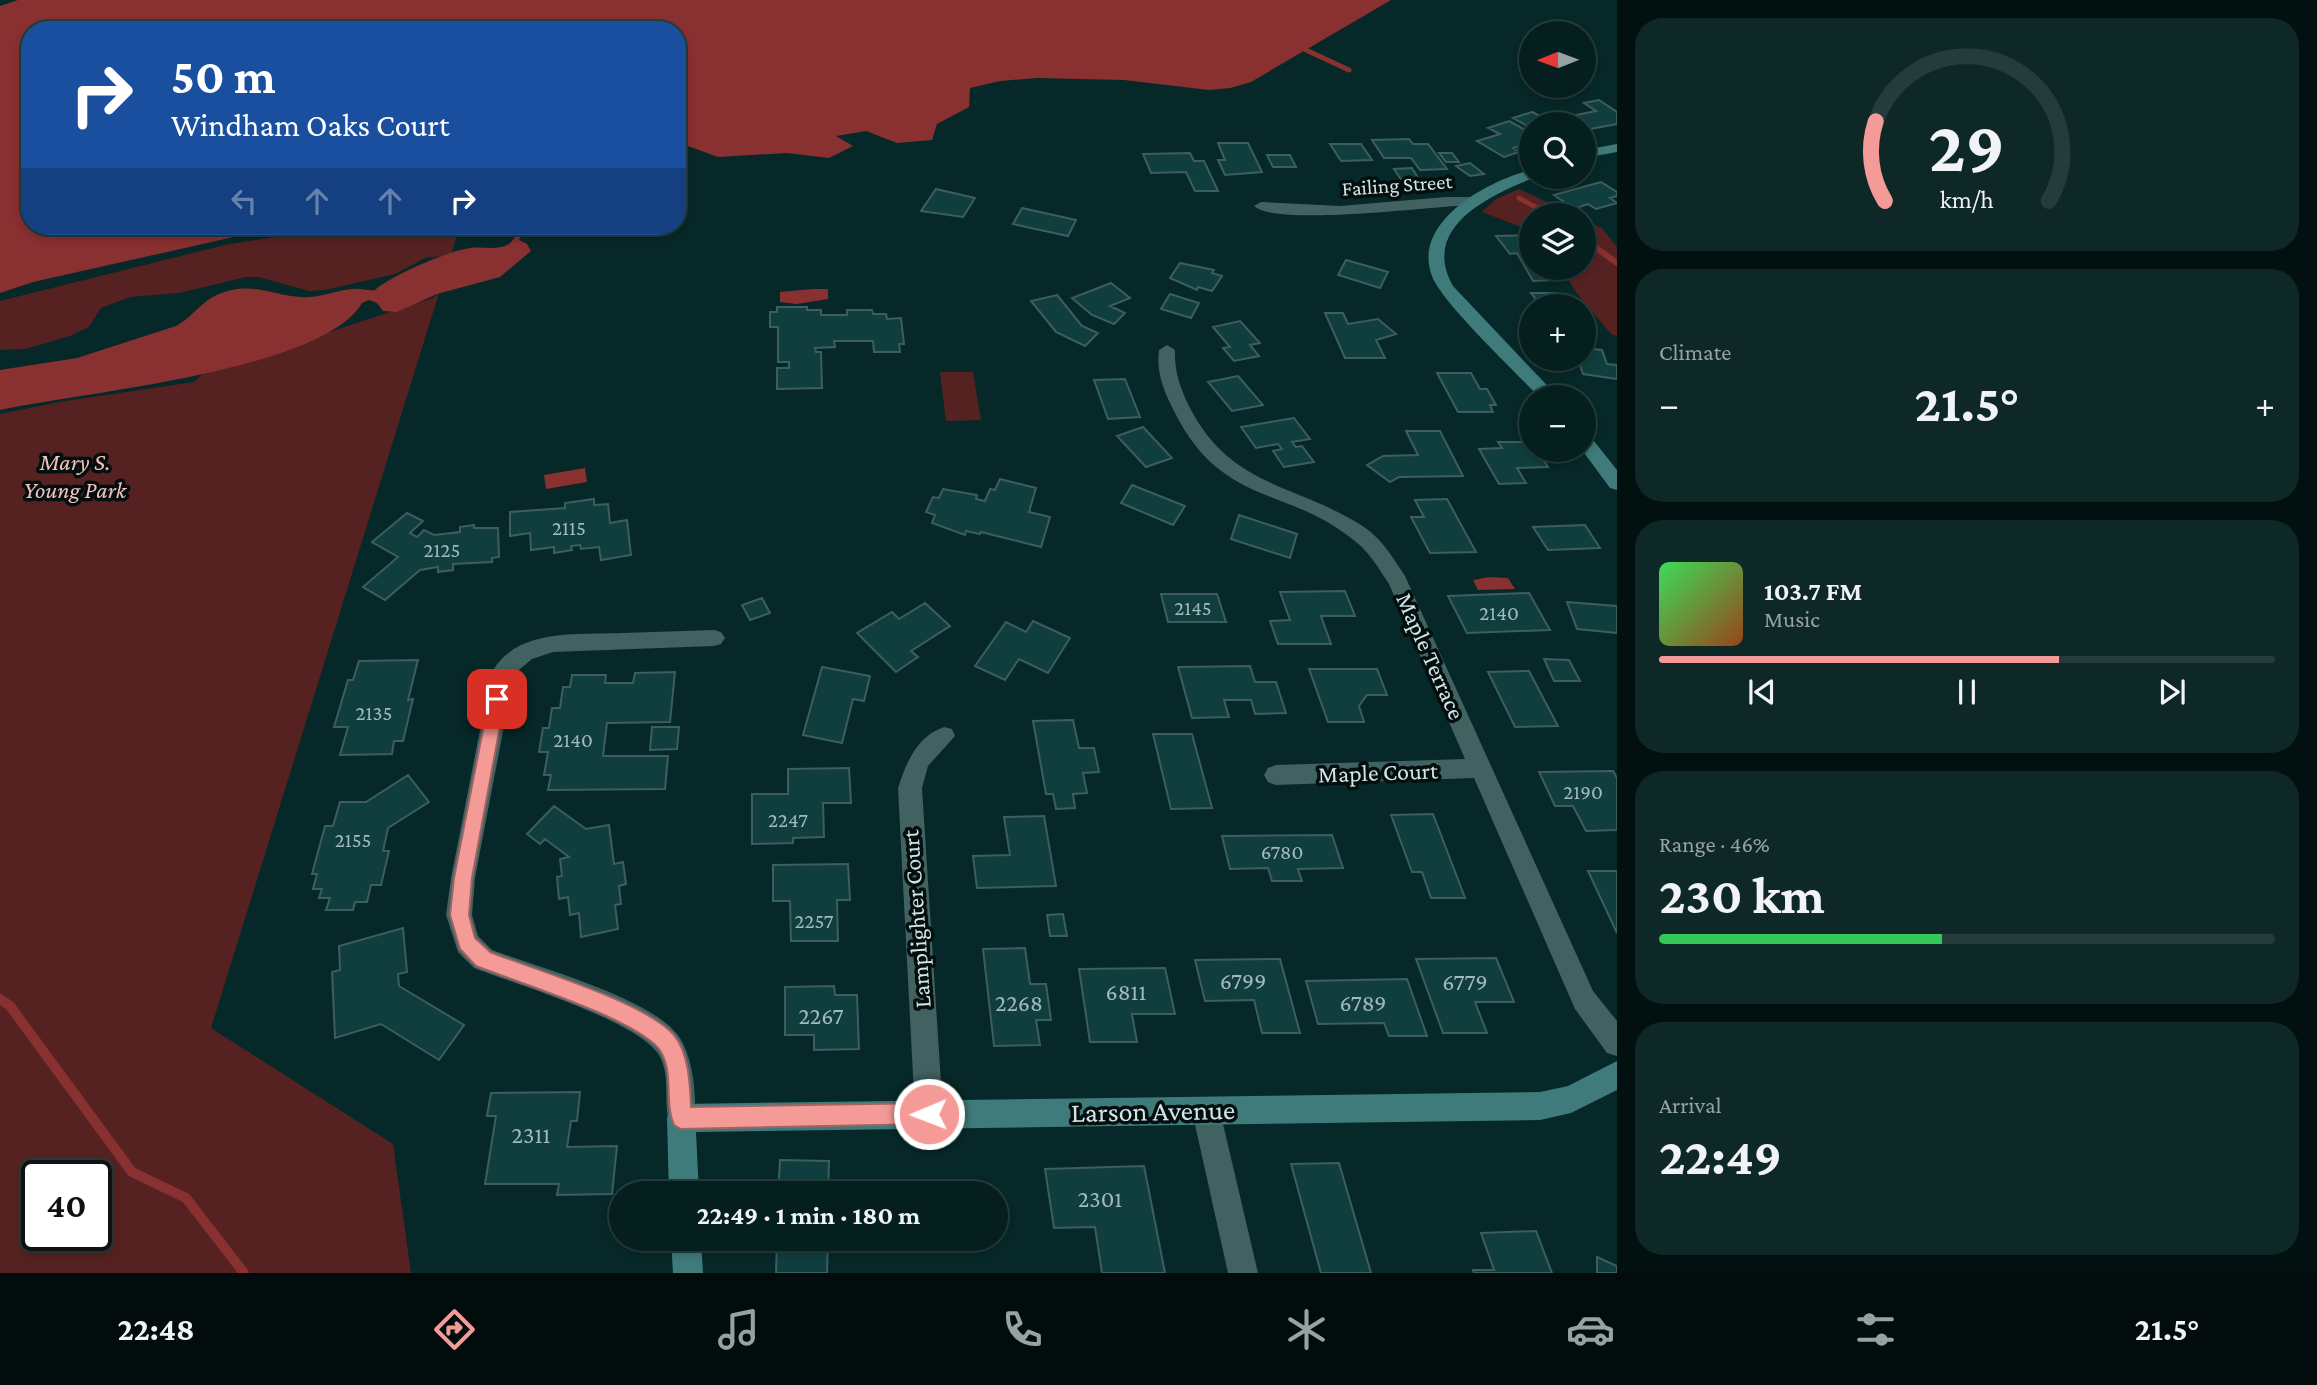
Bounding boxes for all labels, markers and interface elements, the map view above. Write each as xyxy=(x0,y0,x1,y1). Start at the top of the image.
north arrow xyxy=(1519,21,1596,98)
map controls xyxy=(1519,21,1596,462)
icon: right xyxy=(56,49,147,140)
text: 50 m xyxy=(171,49,276,104)
text: 29 xyxy=(1929,106,2005,187)
text: Windham Oaks Court xyxy=(171,107,449,143)
button: search xyxy=(1519,112,1596,189)
street label: Failing Street xyxy=(1341,169,1454,201)
icon: left xyxy=(225,182,263,220)
icon: ahead xyxy=(298,182,336,220)
icon: ahead xyxy=(371,182,409,220)
icon: right xyxy=(444,182,482,220)
text: km/h xyxy=(1940,185,1994,212)
button: layers xyxy=(1519,203,1596,280)
button: + xyxy=(1519,294,1596,371)
text: Climate xyxy=(1659,339,1731,365)
text: 21.5° xyxy=(1915,374,2020,432)
text: − xyxy=(1659,383,1679,425)
text: + xyxy=(2255,383,2275,425)
button: − xyxy=(1519,385,1596,462)
park label: Mary S. Young Park xyxy=(24,448,128,503)
house number: 2115 xyxy=(552,516,586,540)
house number: 2125 xyxy=(424,538,460,562)
text: 103.7 FM xyxy=(1764,577,1862,606)
street label: Maple Terrace xyxy=(1391,589,1471,723)
house number: 2145 xyxy=(1174,596,1212,620)
house number: 2140 xyxy=(1479,601,1519,625)
text: Music xyxy=(1764,606,1820,632)
pin xyxy=(467,669,527,729)
icon: previous xyxy=(1743,673,1781,711)
icon: pause xyxy=(1948,673,1986,711)
icon: next xyxy=(2153,673,2191,711)
icon: arrive xyxy=(478,680,516,718)
house number: 2135 xyxy=(356,701,392,725)
house number: 2140 xyxy=(553,728,593,752)
street label: Maple Court xyxy=(1318,756,1440,788)
house number: 2190 xyxy=(1563,780,1603,804)
house number: 2247 xyxy=(768,808,808,832)
house number: 2155 xyxy=(335,828,371,852)
street label: Lamplighter Court xyxy=(896,828,936,1009)
text: Range · 46% xyxy=(1659,831,1770,857)
house number: 6780 xyxy=(1261,840,1303,864)
text: 230 km xyxy=(1659,866,1825,924)
house number: 2257 xyxy=(795,909,834,933)
house number: 6799 xyxy=(1220,967,1266,994)
house number: 6779 xyxy=(1442,968,1488,995)
house number: 6811 xyxy=(1105,978,1147,1005)
house number: 2268 xyxy=(995,989,1043,1016)
house number: 6789 xyxy=(1339,989,1387,1016)
house number: 2267 xyxy=(798,1002,844,1029)
position arrow xyxy=(892,1077,966,1151)
text: Arrival xyxy=(1659,1092,1722,1118)
street label: Larson Avenue xyxy=(1071,1094,1235,1128)
house number: 2311 xyxy=(512,1121,550,1148)
text: 22:49 xyxy=(1659,1127,1782,1185)
speed limit sign: 40 xyxy=(21,1160,112,1251)
house number: 2301 xyxy=(1078,1185,1122,1212)
text: 22:49 · 1 min · 180 m xyxy=(697,1201,920,1230)
icon: directions xyxy=(430,1305,479,1354)
icon: music xyxy=(714,1305,763,1354)
icon: phone xyxy=(998,1305,1047,1354)
icon: climate xyxy=(1282,1305,1331,1354)
icon: car xyxy=(1566,1305,1615,1354)
icon: filters xyxy=(1851,1305,1900,1354)
text: 22:48 xyxy=(118,1311,195,1347)
text: 21.5° xyxy=(2135,1311,2199,1347)

